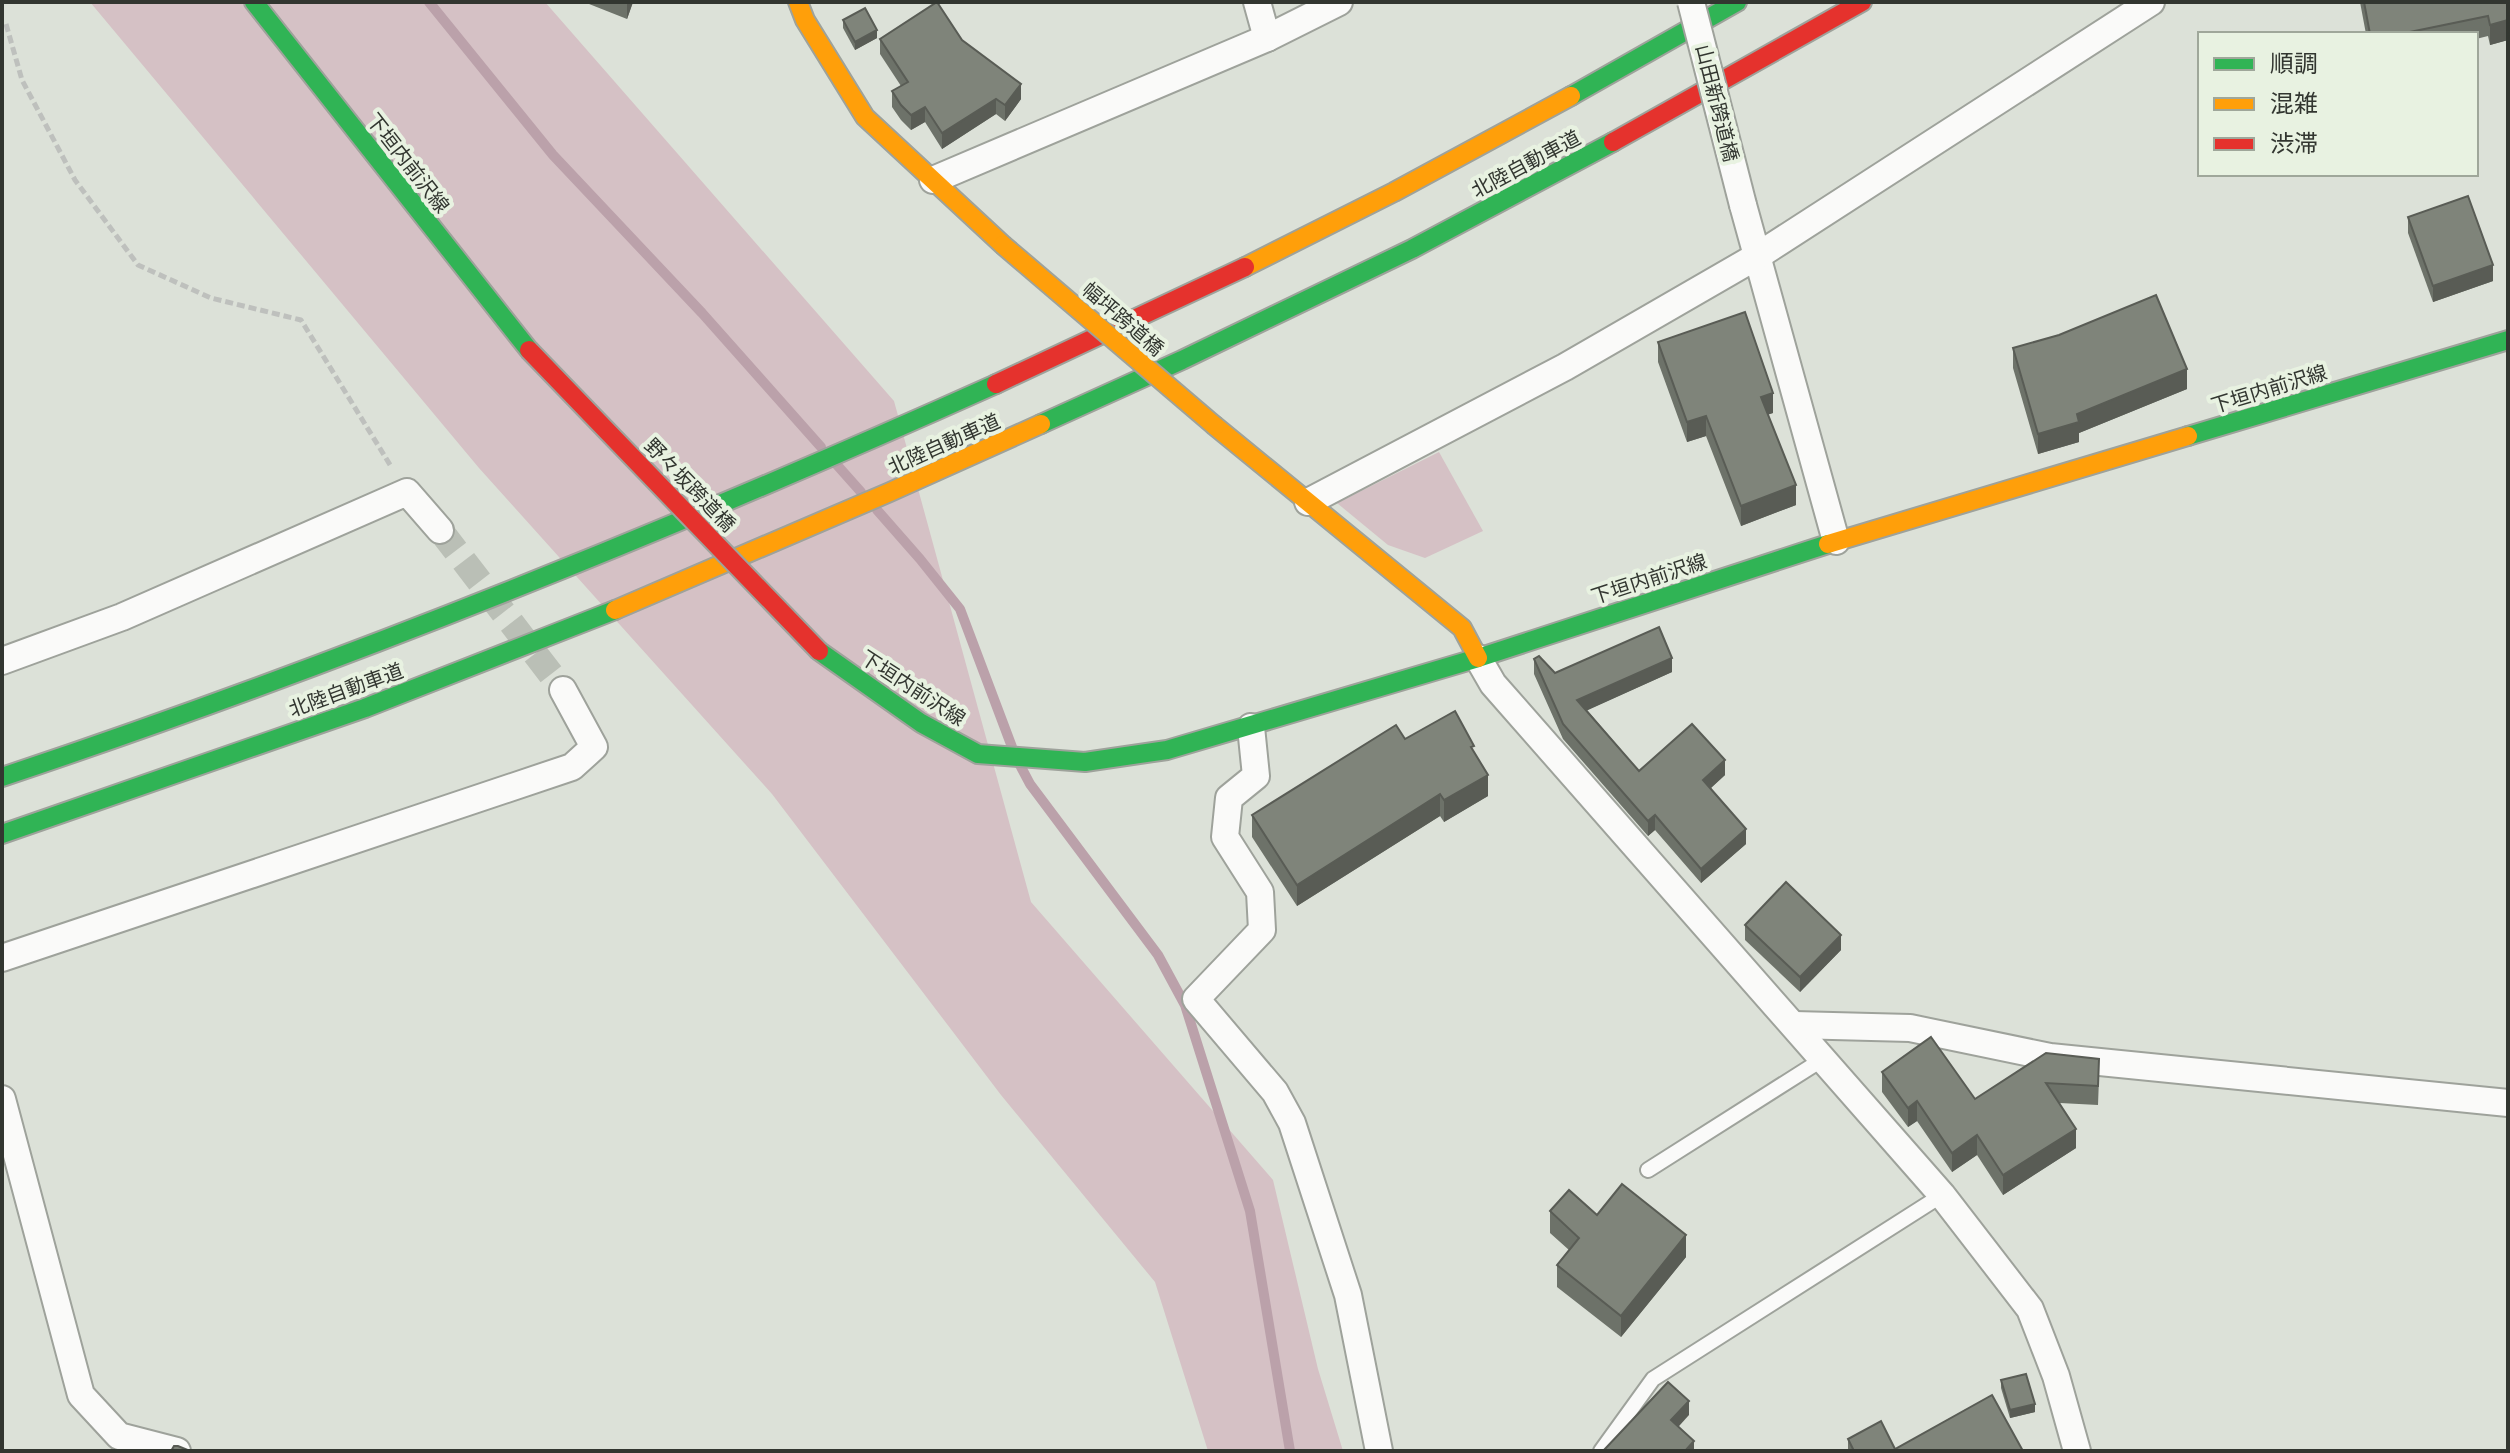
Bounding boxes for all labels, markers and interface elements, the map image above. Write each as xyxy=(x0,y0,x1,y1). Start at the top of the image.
legend xyxy=(2198,32,2478,176)
street label: 山田新跨道橋 xyxy=(1692,42,1742,164)
text: 順調 xyxy=(2270,50,2318,77)
text: 混雑 xyxy=(2270,90,2318,117)
street label: 下垣内前沢線 xyxy=(362,109,454,217)
street label: 北陸自動車道 xyxy=(1468,126,1584,202)
text: 渋滞 xyxy=(2270,130,2318,157)
street label: 幅坪跨道橋 xyxy=(1078,278,1168,360)
street label: 下垣内前沢線 xyxy=(2208,361,2330,417)
street label: 北陸自動車道 xyxy=(885,410,1003,478)
street label: 野々坂跨道橋 xyxy=(640,434,740,536)
street label: 下垣内前沢線 xyxy=(1589,550,1709,608)
street label: 下垣内前沢線 xyxy=(857,646,969,730)
street label: 北陸自動車道 xyxy=(286,659,406,721)

